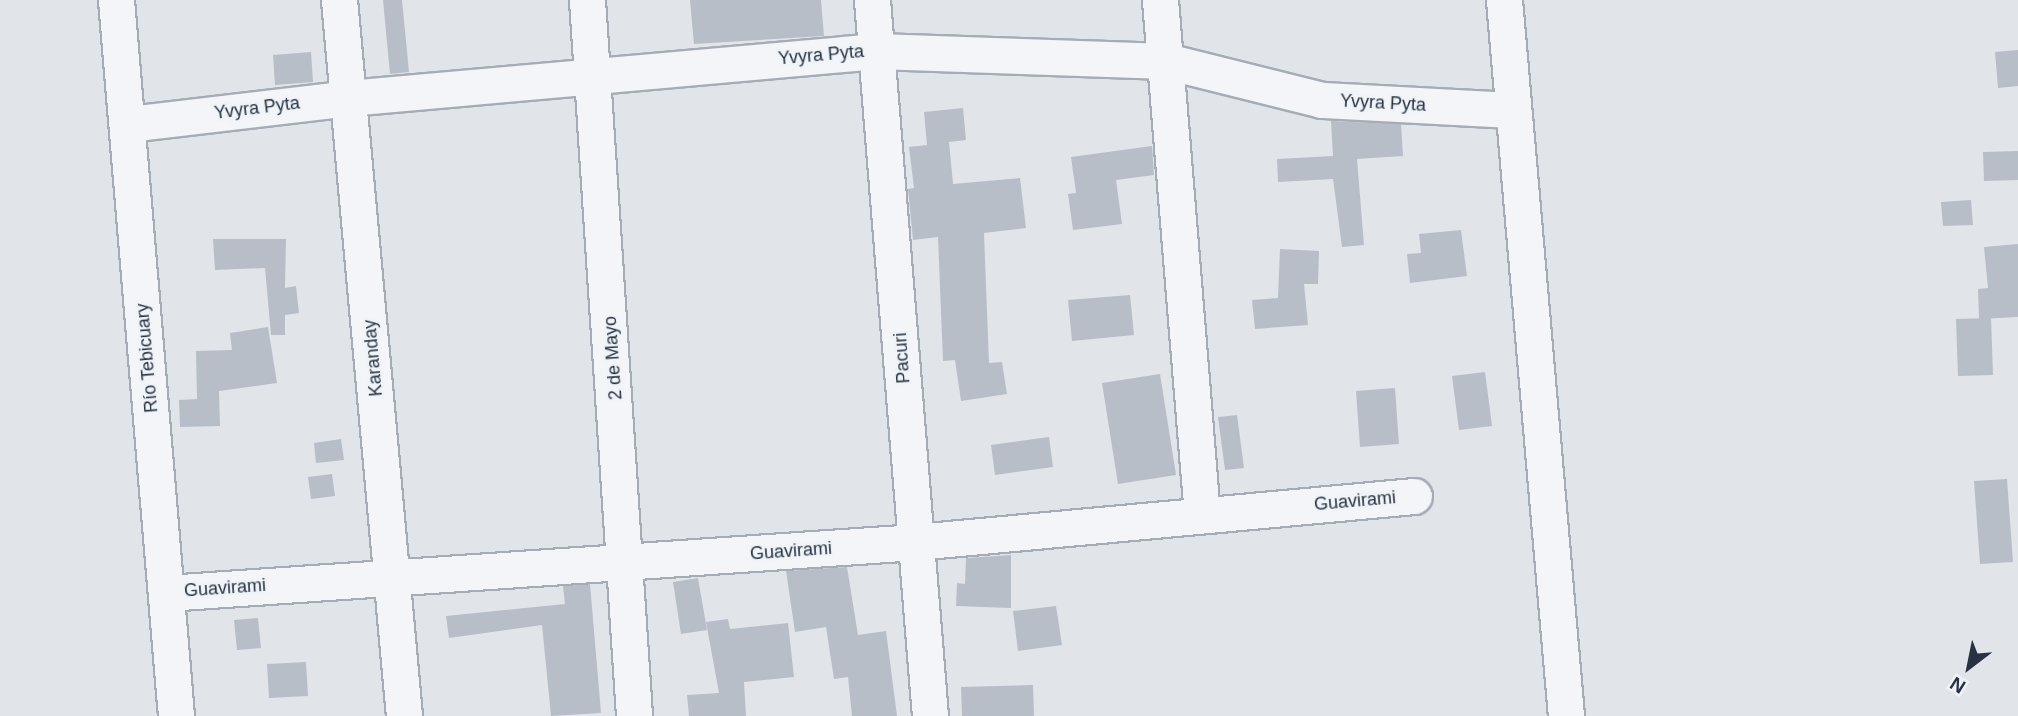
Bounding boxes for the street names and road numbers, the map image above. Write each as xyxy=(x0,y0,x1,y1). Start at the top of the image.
street label: Yvyra Pyta xyxy=(777,40,865,70)
street label: Yvyra Pyta xyxy=(1339,90,1427,116)
street label: Yvyra Pyta xyxy=(213,92,301,124)
street label: Río Tebicuary xyxy=(131,302,163,414)
street label: 2 de Mayo xyxy=(599,315,627,401)
street label: Karanday xyxy=(359,319,387,397)
street label: Pacuri xyxy=(889,332,915,384)
street label: Guavirami xyxy=(1313,487,1397,515)
street label: Guavirami xyxy=(749,537,833,565)
street label: Guavirami xyxy=(183,574,267,602)

